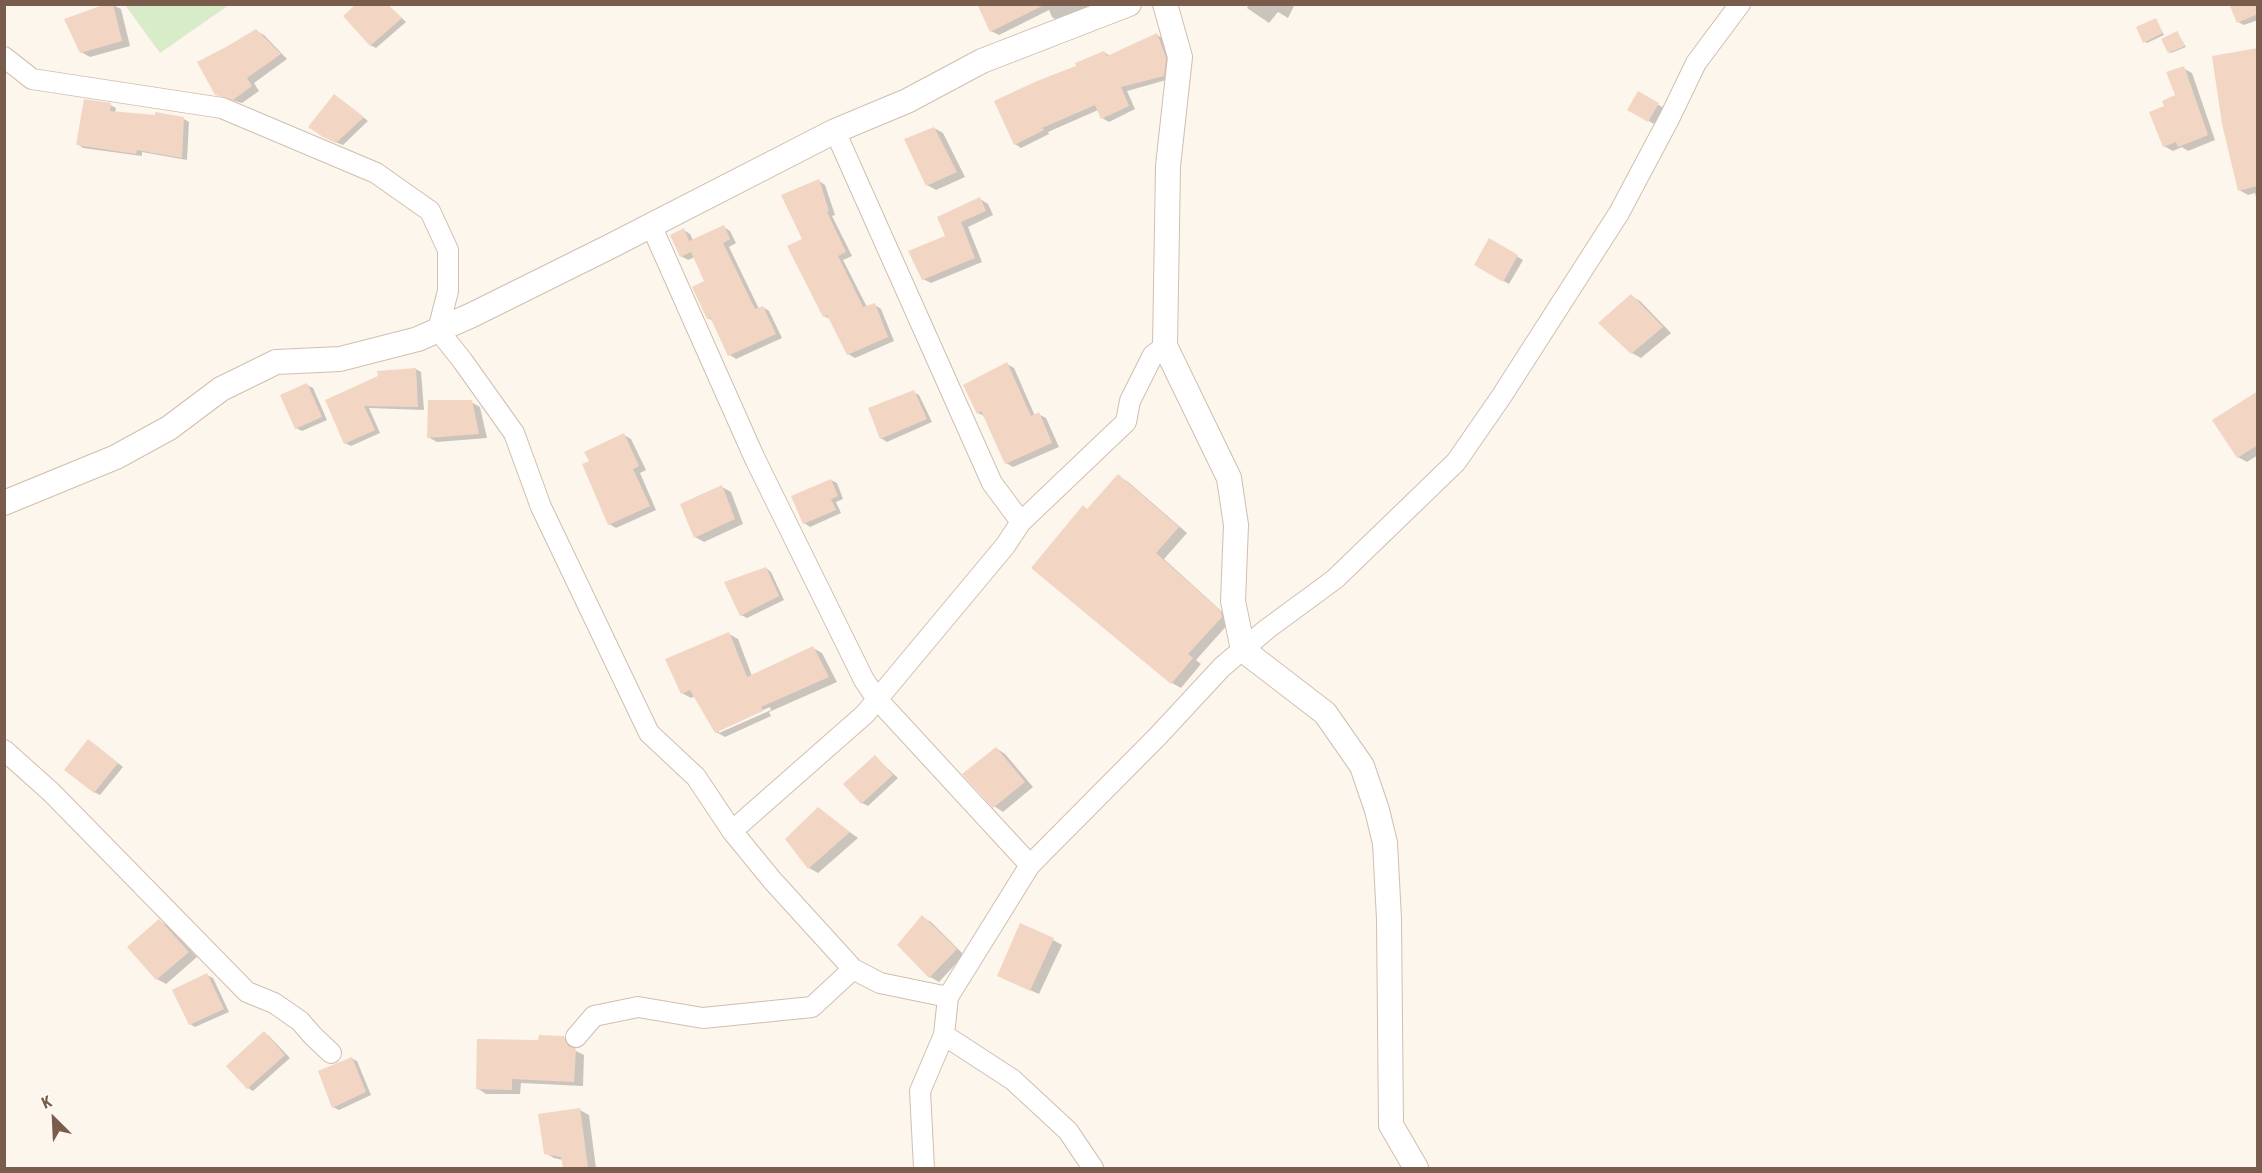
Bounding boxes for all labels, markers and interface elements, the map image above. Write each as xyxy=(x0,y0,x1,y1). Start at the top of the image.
north arrow xyxy=(24,1089,84,1149)
text: K xyxy=(39,1092,54,1113)

